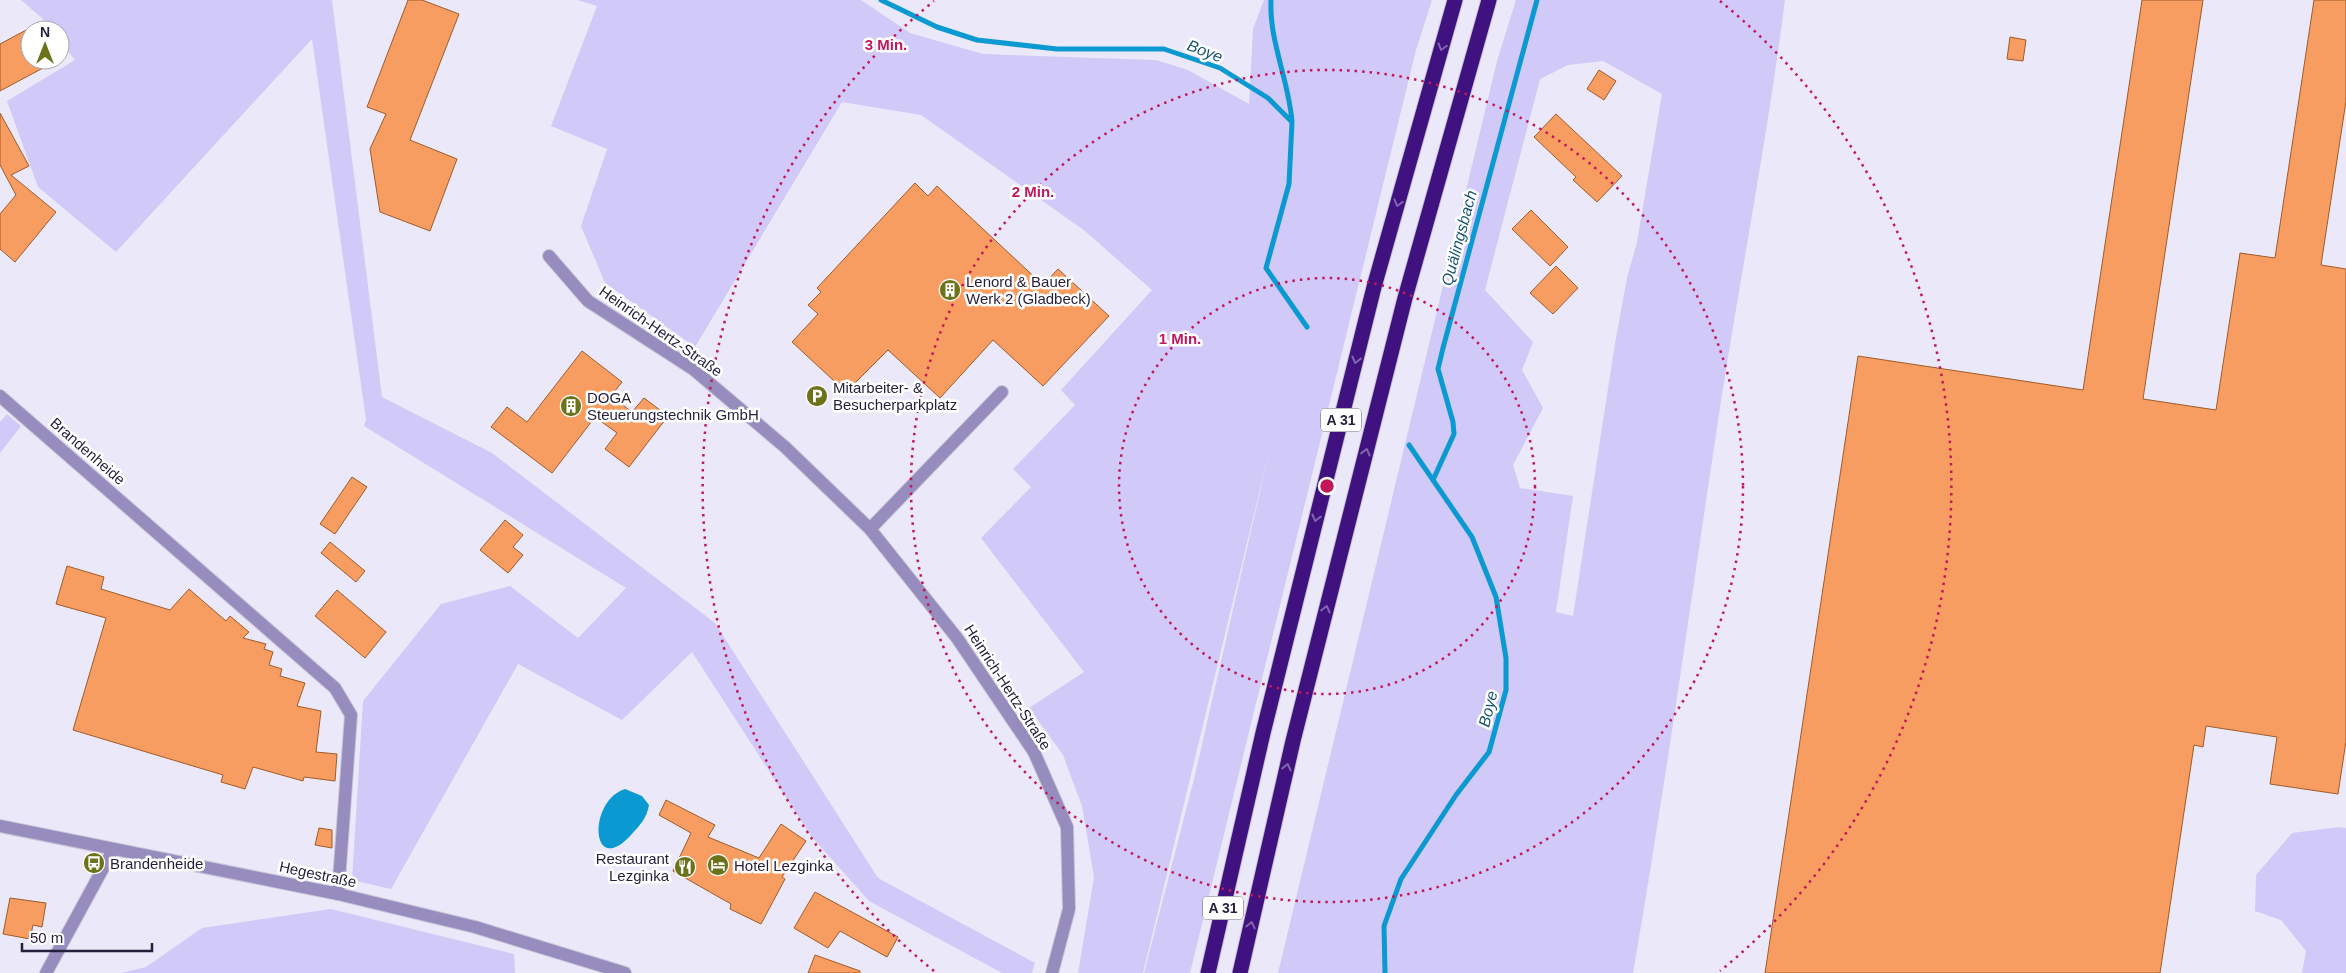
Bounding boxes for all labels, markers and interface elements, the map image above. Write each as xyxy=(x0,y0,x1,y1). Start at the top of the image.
north arrow xyxy=(20,20,70,70)
text: N xyxy=(40,24,50,40)
text: 3 Min. xyxy=(865,36,907,53)
water label: Boye xyxy=(1185,37,1225,66)
one-way arrow xyxy=(1437,42,1447,50)
text: 2 Min. xyxy=(1012,183,1054,200)
water label: Quälingsbach xyxy=(1438,188,1480,287)
one-way arrow xyxy=(1393,199,1403,207)
place label: Lenord & Bauer Werk 2 (Gladbeck) xyxy=(966,273,1091,307)
building icon: Lenord & Bauer Werk 2 (Gladbeck) xyxy=(938,278,962,302)
street label: Heinrich-Hertz-Straße xyxy=(596,282,726,380)
text: 1 Min. xyxy=(1159,330,1201,347)
one-way arrow xyxy=(1351,356,1362,365)
place label: Mitarbeiter- & Besucherparkplatz xyxy=(833,379,957,413)
parking icon: Mitarbeiter- & Besucherparkplatz xyxy=(805,384,829,408)
place label: DOGA Steuerungstechnik GmbH xyxy=(587,389,759,423)
building icon: DOGA Steuerungstechnik GmbH xyxy=(559,394,583,418)
road number: A 31 xyxy=(1321,408,1361,432)
street label: Brandenheide xyxy=(47,414,129,488)
one-way arrow xyxy=(1360,447,1371,456)
centre of rings xyxy=(1318,477,1336,495)
one-way arrow xyxy=(1312,513,1322,521)
one-way arrow xyxy=(1320,605,1331,614)
street label: Heinrich-Hertz-Straße xyxy=(961,621,1055,753)
water label: Boye xyxy=(1475,689,1501,729)
one-way arrow xyxy=(1281,762,1292,771)
place label: Restaurant Lezginka xyxy=(596,850,670,884)
bus stop icon: Brandenheide xyxy=(82,851,106,875)
hotel icon: Hotel Lezginka xyxy=(706,853,730,877)
place label: Brandenheide xyxy=(110,855,203,872)
restaurant icon: Restaurant Lezginka xyxy=(673,855,697,879)
place label: Hotel Lezginka xyxy=(734,857,834,874)
street label: Hegestraße xyxy=(278,858,358,890)
road number: A 31 xyxy=(1203,896,1243,920)
scale bar xyxy=(22,920,152,952)
one-way arrow xyxy=(1245,921,1256,930)
text: 50 m xyxy=(30,929,63,946)

